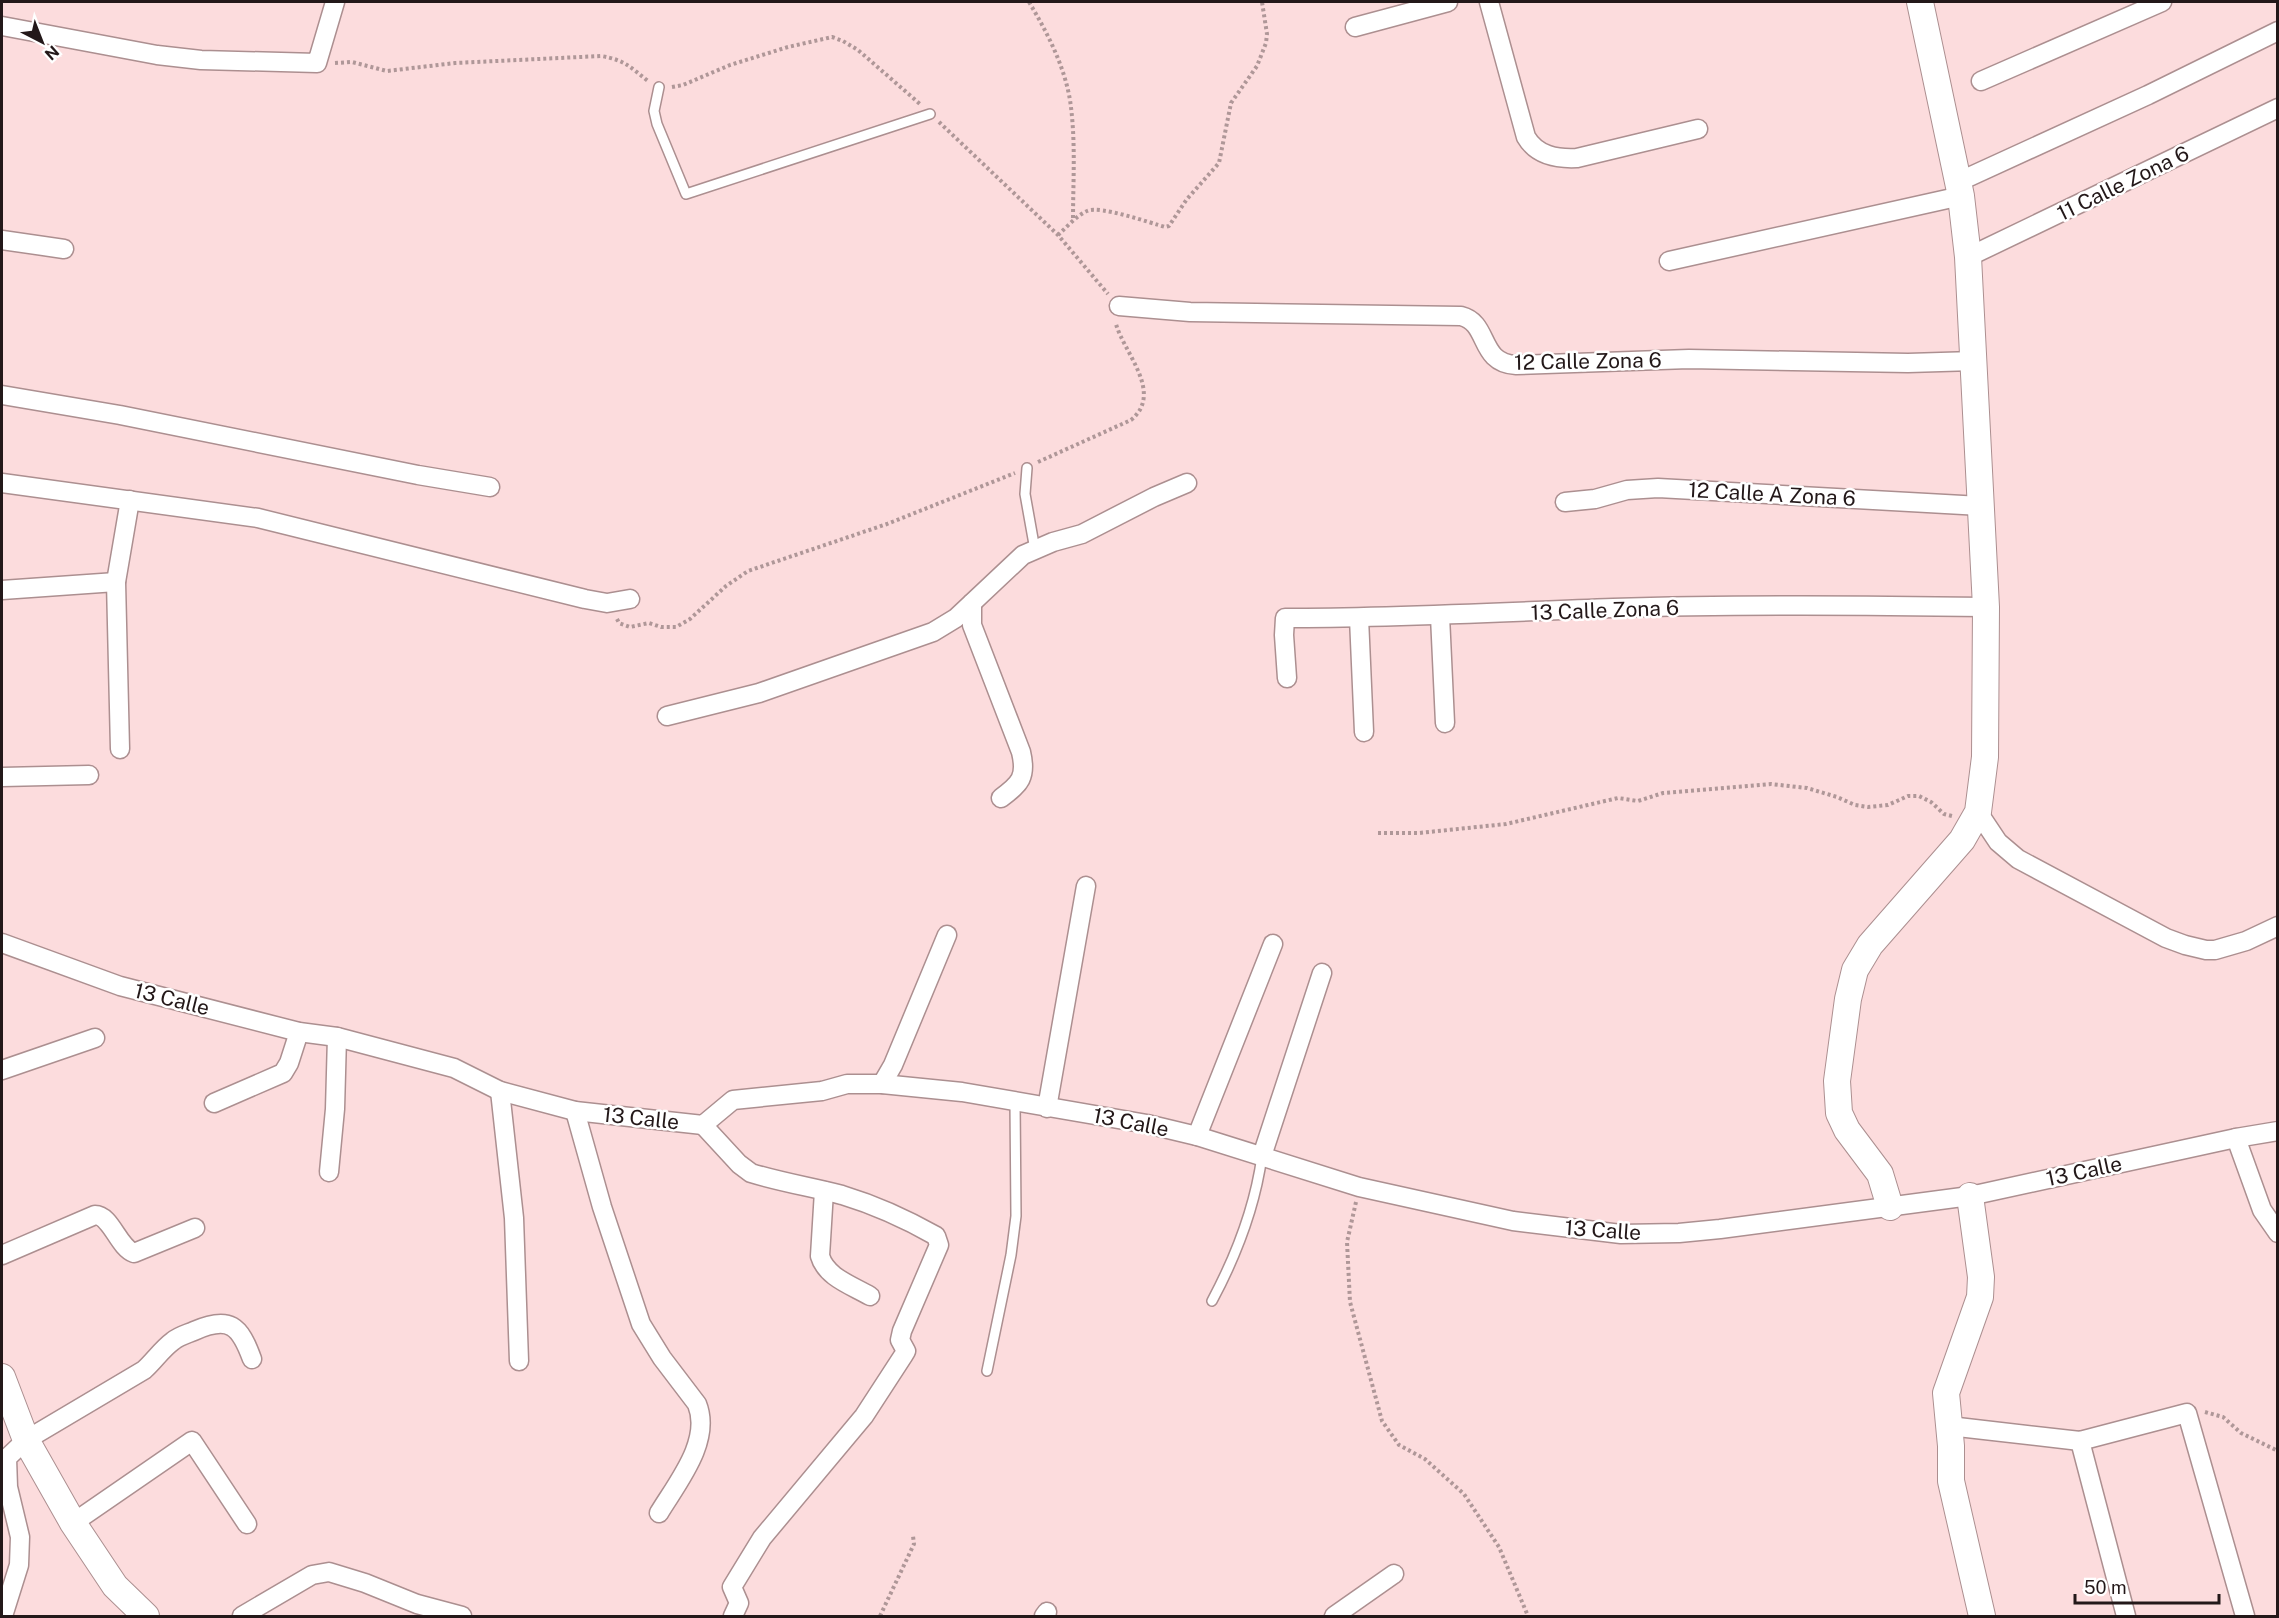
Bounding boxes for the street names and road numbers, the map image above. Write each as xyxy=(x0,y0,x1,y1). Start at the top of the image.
street label: 11 Calle Zona 6 xyxy=(2053,140,2193,226)
street label: 12 Calle Zona 6 xyxy=(1514,347,1662,375)
street label: 12 Calle A Zona 6 xyxy=(1688,477,1856,511)
street label: 13 Calle Zona 6 xyxy=(1530,595,1680,625)
street label: 13 Calle xyxy=(132,978,212,1020)
street label: 13 Calle xyxy=(602,1102,680,1134)
street label: 13 Calle xyxy=(1091,1102,1171,1142)
street label: 13 Calle xyxy=(2044,1151,2124,1191)
street label: 13 Calle xyxy=(1564,1215,1642,1245)

